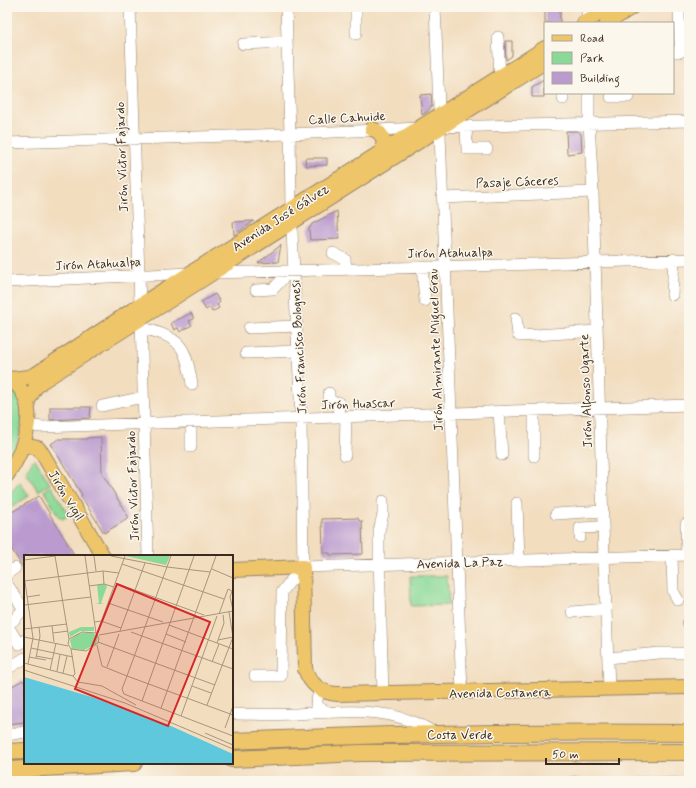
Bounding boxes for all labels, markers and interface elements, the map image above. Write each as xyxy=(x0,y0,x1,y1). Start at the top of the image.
legend xyxy=(544,22,674,94)
text: Road xyxy=(580,31,604,47)
text: Park xyxy=(580,51,604,67)
text: Building xyxy=(580,71,620,88)
street label: Jirón Víctor Fajardo xyxy=(112,101,133,212)
street label: Calle Cahuide xyxy=(308,108,386,129)
street label: Pasaje Cáceres xyxy=(475,173,559,192)
street label: Avenida José Gálvez xyxy=(229,180,333,256)
street label: Jirón Atahualpa xyxy=(407,244,493,263)
street label: Jirón Atahualpa xyxy=(55,254,141,275)
street label: Jirón Almirante Miguel Grau xyxy=(425,268,450,431)
street label: Jirón Francisco Bolognesi xyxy=(287,279,312,415)
street label: Jirón Alfonso Ugarte xyxy=(576,334,599,448)
street label: Jirón Huascar xyxy=(320,395,396,414)
street label: Jirón Víctor Fajardo xyxy=(123,430,144,541)
street label: Jirón Vigil xyxy=(43,467,87,525)
street label: Avenida La Paz xyxy=(416,553,504,574)
inset map xyxy=(24,555,233,764)
street label: Avenida Costanera xyxy=(449,684,552,703)
street label: Costa Verde xyxy=(427,727,493,744)
scale bar xyxy=(546,740,619,766)
text: 50 m xyxy=(552,747,579,763)

